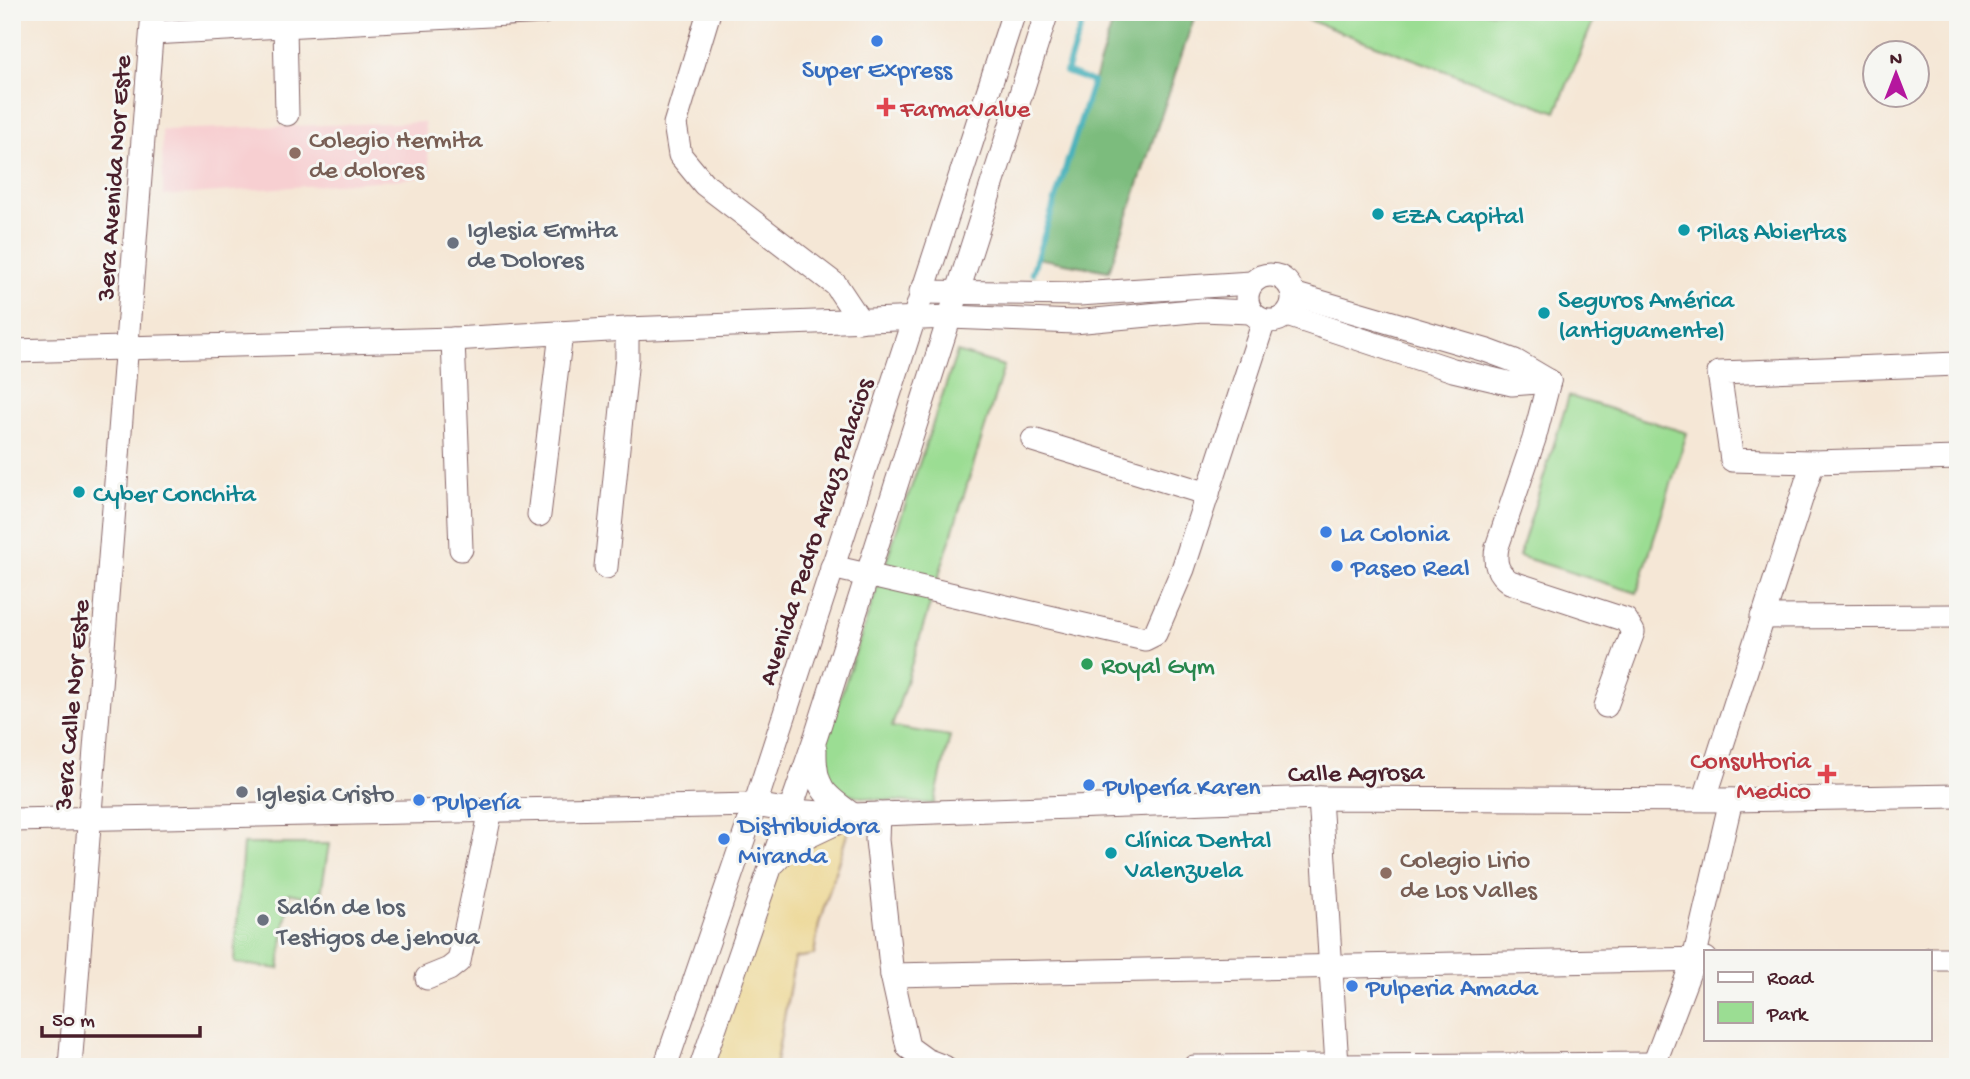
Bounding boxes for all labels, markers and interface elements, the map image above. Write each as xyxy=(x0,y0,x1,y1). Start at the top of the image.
marker: Super Express xyxy=(869,33,885,49)
north arrow xyxy=(1862,38,1932,108)
text: N xyxy=(1890,49,1902,72)
street label: 3era Avenida Nor Este xyxy=(92,54,141,303)
place label: Super Express xyxy=(802,57,954,88)
place label: FarmaValue xyxy=(899,96,1031,127)
marker: FarmaValue xyxy=(878,99,894,115)
place label: Colegio Hermita de dolores xyxy=(309,127,484,188)
marker: Colegio Hermita de dolores xyxy=(287,145,303,161)
place label: EZA Capital xyxy=(1392,203,1524,234)
marker: EZA Capital xyxy=(1370,206,1386,222)
place label: Iglesia Ermita de Dolores xyxy=(467,217,619,278)
place label: Pilas Abiertas xyxy=(1697,219,1847,250)
marker: Pilas Abiertas xyxy=(1676,222,1692,238)
marker: Iglesia Ermita de Dolores xyxy=(445,235,461,251)
place label: Seguros América (antiguamente) xyxy=(1558,287,1736,348)
marker: Seguros América (antiguamente) xyxy=(1536,305,1552,321)
street label: Avenida Pedro Arauz Palacios xyxy=(754,374,883,690)
place label: Cyber Conchita xyxy=(93,481,257,512)
marker: Cyber Conchita xyxy=(71,484,87,500)
place label: La Colonia xyxy=(1340,521,1451,552)
marker: La Colonia xyxy=(1318,524,1334,540)
place label: Paseo Real xyxy=(1350,555,1470,586)
marker: Paseo Real xyxy=(1329,558,1345,574)
street label: 3era Calle Nor Este xyxy=(50,598,99,813)
place label: Royal Gym xyxy=(1101,653,1215,684)
marker: Royal Gym xyxy=(1079,656,1095,672)
place label: Consultoria Medico xyxy=(1690,748,1813,809)
street label: Calle Agrosa xyxy=(1288,759,1426,792)
marker: Consultoria Medico xyxy=(1817,764,1837,784)
place label: Pulpería Karen xyxy=(1102,774,1261,805)
marker: Pulpería Karen xyxy=(1081,777,1097,793)
place label: Iglesia Cristo xyxy=(256,781,395,812)
marker: Iglesia Cristo xyxy=(234,784,250,800)
place label: Pulpería xyxy=(432,789,522,820)
marker: Pulpería xyxy=(411,792,427,808)
place label: Distribuidora Miranda xyxy=(736,813,881,874)
place label: Clínica Dental Valenzuela xyxy=(1124,827,1271,888)
marker: Distribuidora Miranda xyxy=(716,831,732,847)
marker: Clínica Dental Valenzuela xyxy=(1103,845,1119,861)
place label: Colegio Lirio de Los Valles xyxy=(1400,847,1538,908)
marker: Colegio Lirio de Los Valles xyxy=(1378,865,1394,881)
place label: Salón de los Testigos de jehova xyxy=(275,894,481,955)
marker: Salón de los Testigos de jehova xyxy=(255,912,271,928)
legend xyxy=(1704,950,1932,1040)
text: Road xyxy=(1767,968,1815,993)
place label: Pulperia Amada xyxy=(1365,975,1539,1006)
marker: Pulperia Amada xyxy=(1344,978,1360,994)
scale bar xyxy=(42,995,200,1039)
text: Park xyxy=(1766,1004,1810,1029)
text: 50 m xyxy=(52,1010,95,1035)

